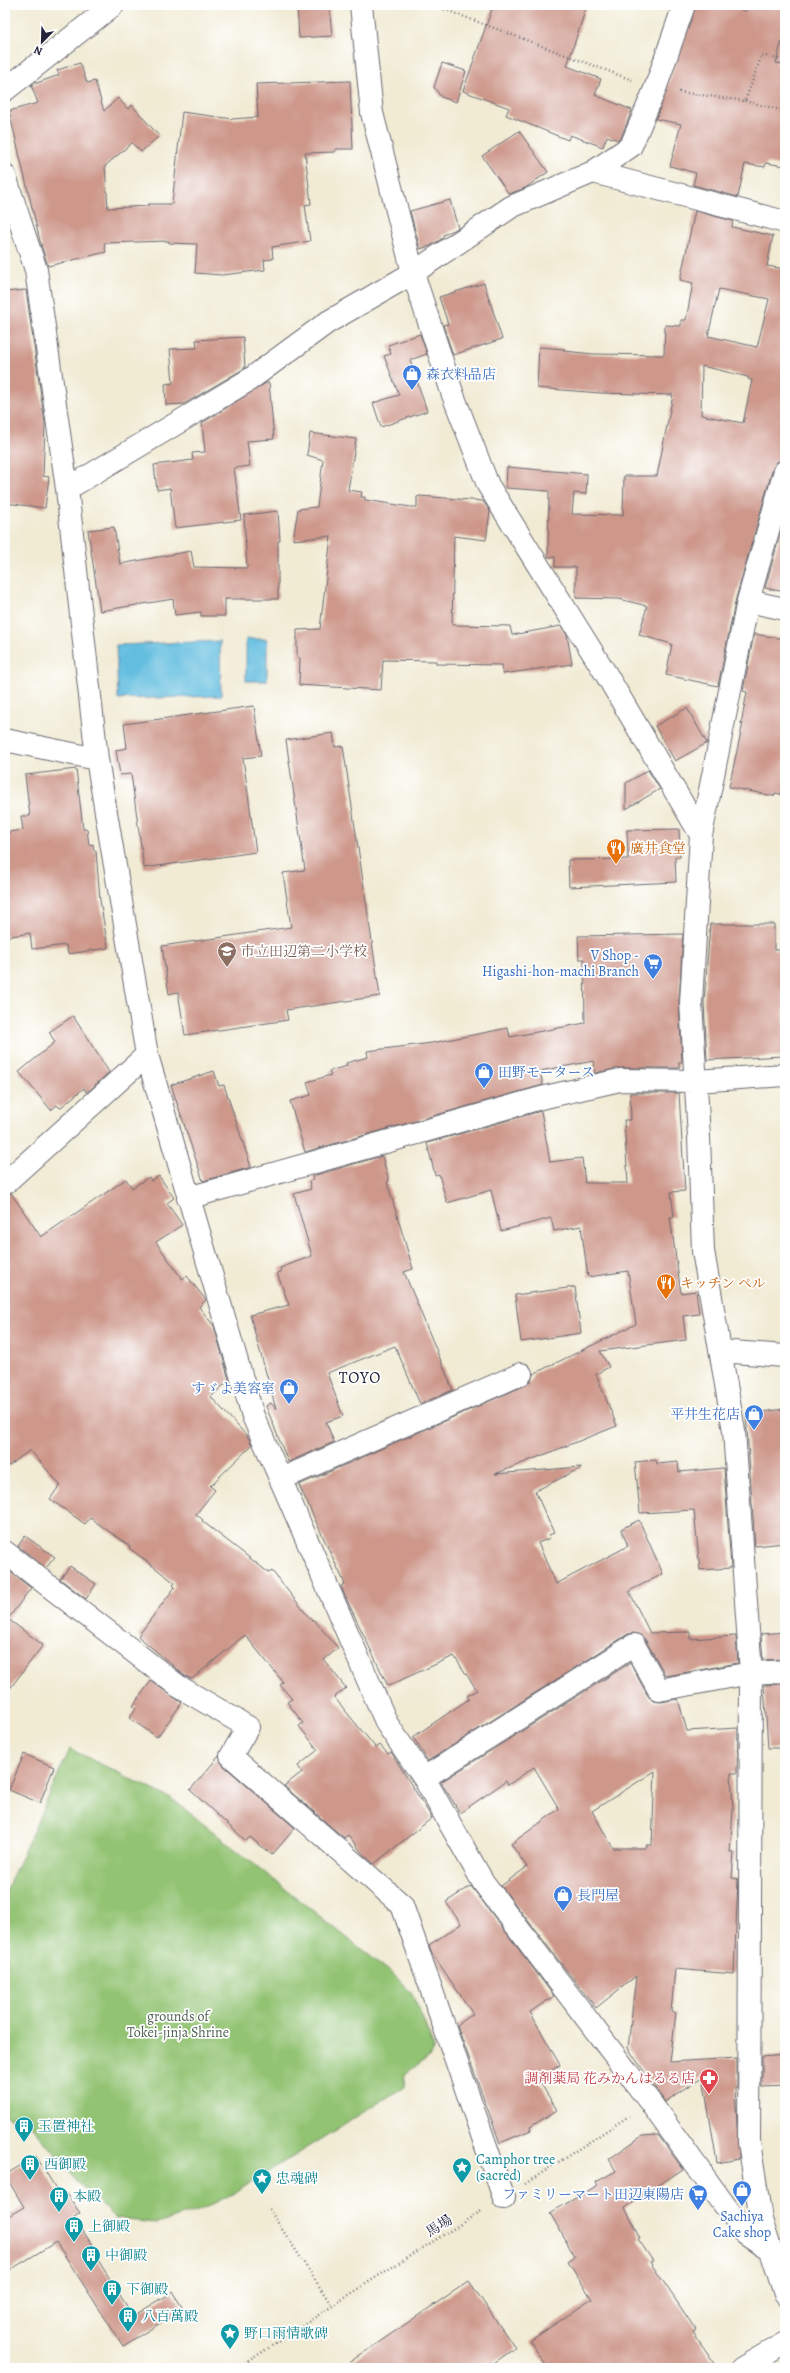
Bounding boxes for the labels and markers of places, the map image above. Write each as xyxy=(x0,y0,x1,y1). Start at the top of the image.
shop icon: 森衣料品店 xyxy=(401,363,423,391)
place label: 森衣料品店 xyxy=(426,365,496,384)
restaurant icon: 廣井食堂 xyxy=(605,837,627,865)
place label: 廣井食堂 xyxy=(630,839,686,858)
school or university icon: 市立田辺第二小学校 xyxy=(216,940,238,968)
place label: 市立田辺第二小学校 xyxy=(241,942,367,961)
place label: V Shop - Higashi-hon-machi Branch xyxy=(482,946,640,981)
supermarket icon: V Shop - Higashi-hon-machi Branch xyxy=(642,952,664,980)
shop icon: 田野モータース xyxy=(473,1061,495,1089)
place label: 田野モータース xyxy=(498,1063,595,1082)
restaurant icon: キッチン ペル xyxy=(655,1272,677,1300)
place label: キッチン ペル xyxy=(680,1274,766,1293)
shop icon: すゞよ美容室 xyxy=(278,1377,300,1405)
place label: すゞよ美容室 xyxy=(191,1379,275,1398)
shop icon: 平井生花店 xyxy=(743,1403,765,1431)
place label: 平井生花店 xyxy=(670,1405,740,1424)
shop icon: 長門屋 xyxy=(552,1884,574,1912)
place label: 長門屋 xyxy=(577,1886,619,1905)
pharmacy icon: 調剤薬局 花みかんはるる店 xyxy=(698,2067,720,2095)
place label: 調剤薬局 花みかんはるる店 xyxy=(524,2069,695,2088)
building icon: 玉置神社 xyxy=(13,2115,35,2143)
place label: 玉置神社 xyxy=(38,2117,94,2136)
place label: Camphor tree (sacred) xyxy=(476,2150,555,2185)
building icon: 西御殿 xyxy=(19,2153,41,2181)
place label: 西御殿 xyxy=(44,2155,86,2174)
place icon: Camphor tree (sacred) xyxy=(451,2156,473,2184)
place icon: 忠魂碑 xyxy=(251,2167,273,2195)
place label: 忠魂碑 xyxy=(276,2169,318,2188)
shop icon: Sachiya Cake shop xyxy=(731,2179,753,2207)
supermarket icon: ファミリーマート田辺東陽店 xyxy=(687,2183,709,2211)
building icon: 本殿 xyxy=(48,2185,70,2213)
place label: ファミリーマート田辺東陽店 xyxy=(502,2185,684,2204)
place label: 本殿 xyxy=(73,2187,101,2206)
place label: Sachiya Cake shop xyxy=(713,2207,771,2242)
building icon: 上御殿 xyxy=(63,2215,85,2243)
place label: 上御殿 xyxy=(88,2217,130,2236)
building icon: 中御殿 xyxy=(80,2244,102,2272)
place label: 中御殿 xyxy=(105,2246,147,2265)
building icon: 下御殿 xyxy=(101,2278,123,2306)
place label: 下御殿 xyxy=(126,2280,168,2299)
building icon: 八百萬殿 xyxy=(117,2305,139,2333)
place label: 八百萬殿 xyxy=(142,2307,198,2326)
place icon: 野口雨情歌碑 xyxy=(219,2322,241,2350)
place label: 野口雨情歌碑 xyxy=(244,2324,328,2343)

